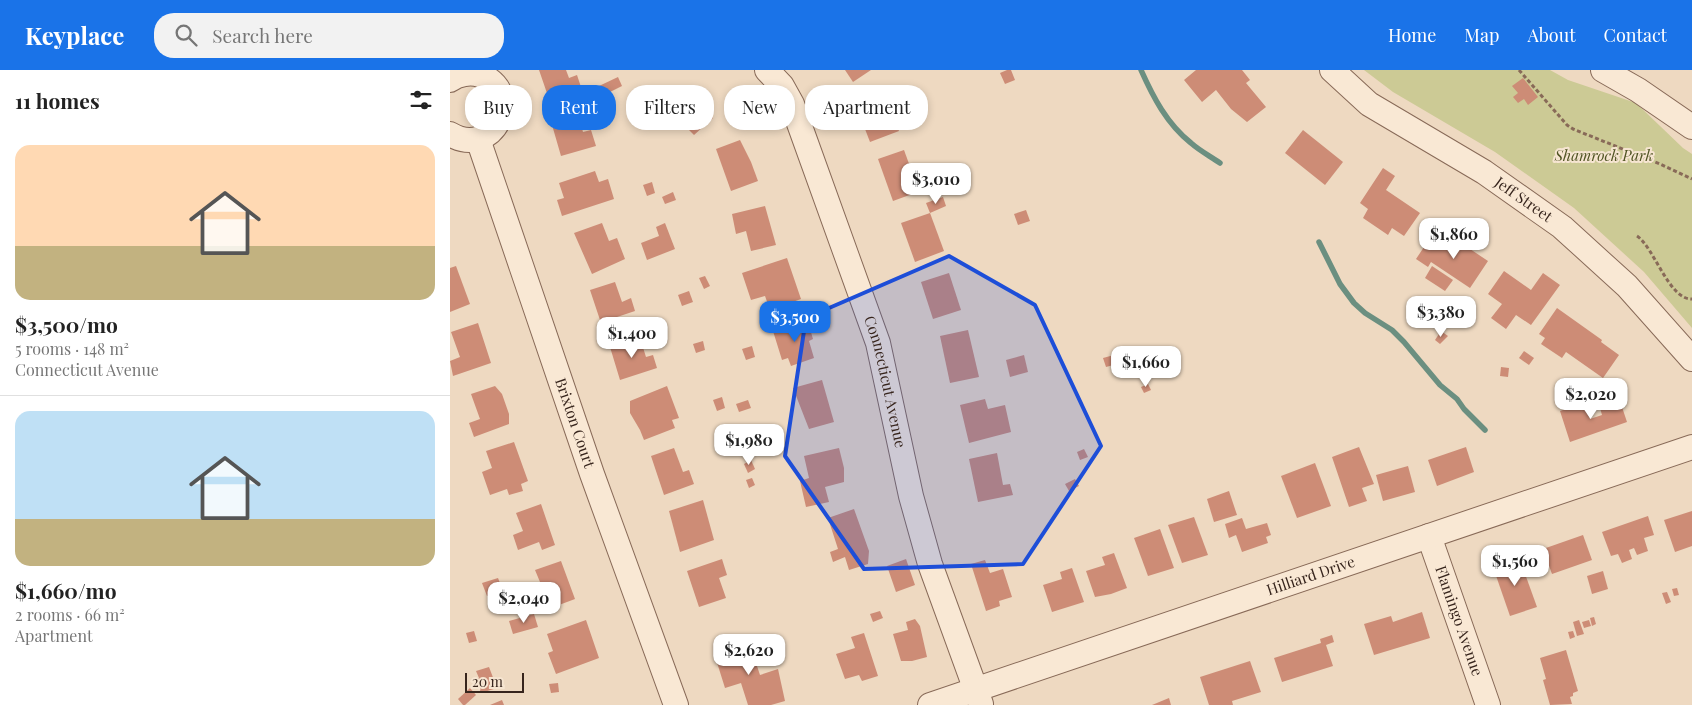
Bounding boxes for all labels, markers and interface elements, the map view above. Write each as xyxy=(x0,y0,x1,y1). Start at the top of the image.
search box xyxy=(154,13,504,58)
text: Keyplace xyxy=(25,19,124,51)
icon: search xyxy=(172,21,200,49)
text: Search here xyxy=(212,22,313,48)
text: Home xyxy=(1388,23,1436,47)
text: Map xyxy=(1464,23,1499,47)
text: About xyxy=(1527,23,1576,47)
text: Contact xyxy=(1604,23,1667,47)
chip: Buy xyxy=(465,85,532,130)
chip: Rent xyxy=(542,85,616,130)
chip: Filters xyxy=(626,85,714,130)
chip: New xyxy=(724,85,795,130)
chip: Apartment xyxy=(805,85,928,130)
text: 11 homes xyxy=(15,86,100,114)
icon: filters xyxy=(407,86,435,114)
park label: Shamrock Park xyxy=(1554,145,1653,165)
pin: $3,010 xyxy=(895,162,977,205)
text: $3,010 xyxy=(912,168,960,189)
street label: Jeff Street xyxy=(1490,171,1557,227)
icon: home xyxy=(180,178,270,268)
pin: $1,860 xyxy=(1413,218,1495,260)
text: $1,860 xyxy=(1430,223,1478,244)
pin: $3,380 xyxy=(1400,296,1482,338)
pin: $3,500 xyxy=(754,300,836,343)
text: $3,380 xyxy=(1417,301,1465,322)
text: $3,500 xyxy=(770,306,820,327)
text: $3,500/mo xyxy=(15,310,118,338)
street label: Connecticut Avenue xyxy=(860,313,911,449)
pin: $1,400 xyxy=(591,316,673,359)
text: $1,400 xyxy=(608,322,656,343)
text: 5 rooms · 148 m² xyxy=(15,338,129,359)
pin: $1,660 xyxy=(1105,346,1187,388)
text: $1,660 xyxy=(1122,351,1170,372)
text: Connecticut Avenue xyxy=(15,359,159,380)
street label: Brixton Court xyxy=(551,375,600,471)
pin: $2,020 xyxy=(1550,378,1632,420)
text: $2,020 xyxy=(1566,383,1616,404)
pin: $1,980 xyxy=(708,424,790,466)
text: $1,980 xyxy=(725,429,773,450)
icon: home xyxy=(180,443,270,533)
pin: $1,560 xyxy=(1474,544,1556,587)
text: $1,560 xyxy=(1492,550,1538,571)
street label: Hilliard Drive xyxy=(1264,551,1357,599)
street label: Flamingo Avenue xyxy=(1431,563,1488,678)
text: $1,660/mo xyxy=(15,576,117,604)
pin: $2,040 xyxy=(483,582,565,624)
text: $2,040 xyxy=(499,587,549,608)
text: 2 rooms · 66 m² xyxy=(15,604,125,625)
text: Apartment xyxy=(15,625,93,646)
pin: $2,620 xyxy=(708,634,790,676)
text: $2,620 xyxy=(724,639,774,660)
scale bar xyxy=(465,670,524,693)
text: 20 m xyxy=(472,672,503,691)

